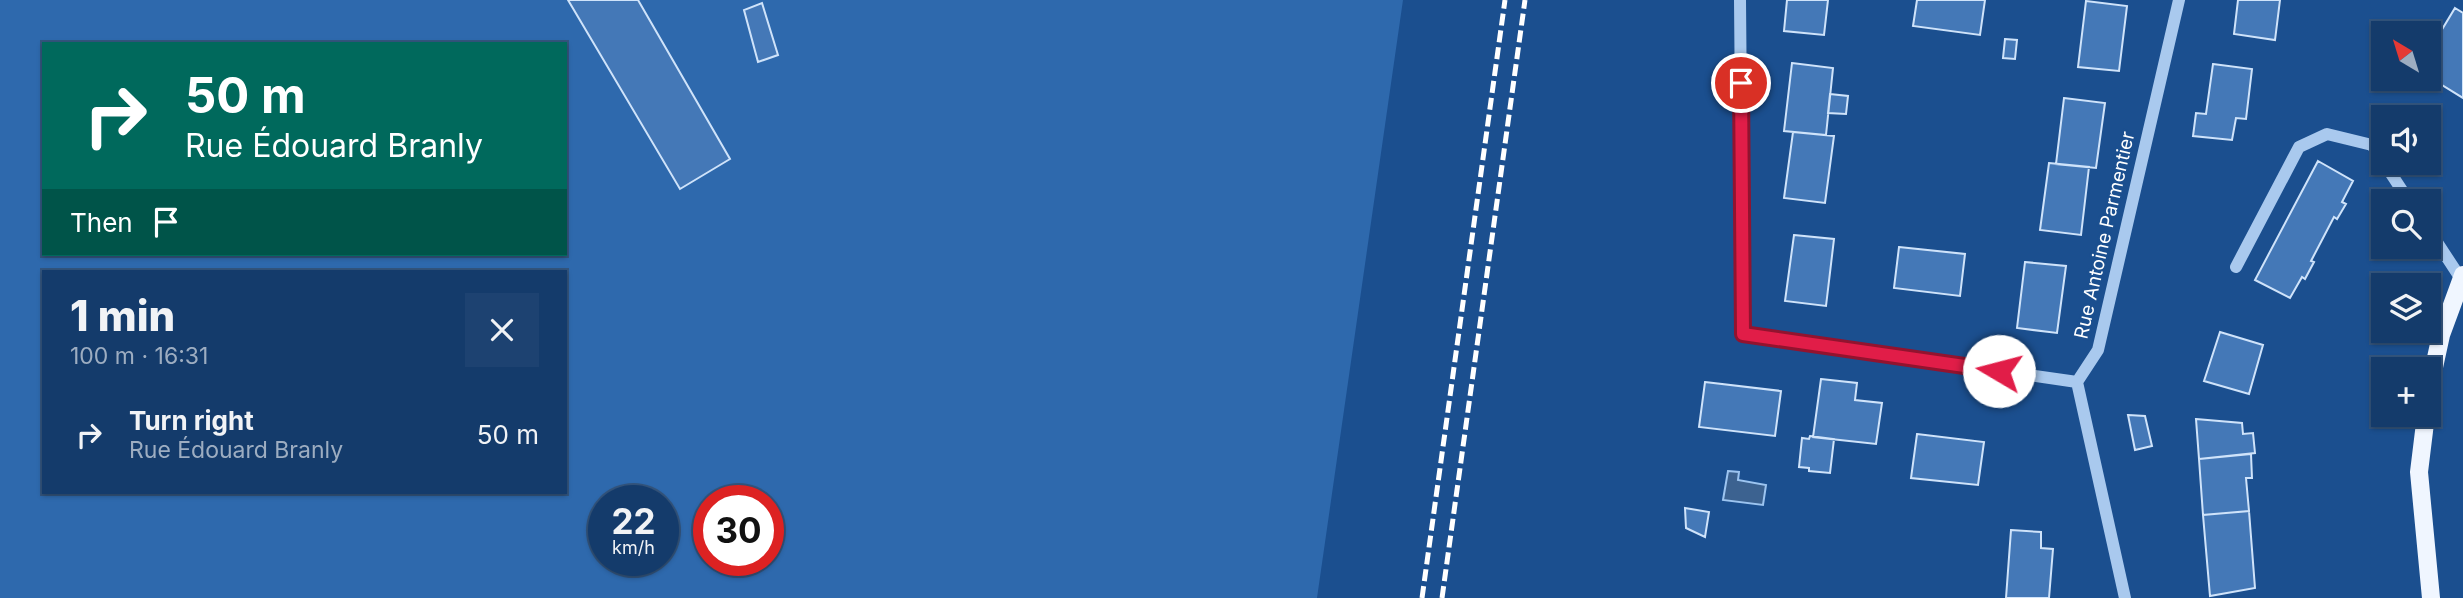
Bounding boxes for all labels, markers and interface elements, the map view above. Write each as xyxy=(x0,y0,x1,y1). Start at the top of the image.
north arrow xyxy=(2371,21,2441,91)
map controls xyxy=(2371,21,2441,427)
pin xyxy=(1711,53,1771,113)
icon: arrive xyxy=(1722,64,1760,102)
text: 50 m xyxy=(185,66,306,125)
icon: right xyxy=(70,70,161,161)
button: sound xyxy=(2371,105,2441,175)
text: Rue Édouard Branly xyxy=(185,126,483,165)
street label: Rue Antoine Parmentier xyxy=(2069,129,2140,341)
button: search xyxy=(2371,189,2441,259)
icon: arrive xyxy=(147,203,185,241)
text: Then xyxy=(70,207,133,238)
button: layers xyxy=(2371,273,2441,343)
text: 1 min xyxy=(70,290,175,341)
button: close xyxy=(465,293,539,367)
position arrow xyxy=(1962,334,2036,408)
text: 100 m · 16:31 xyxy=(70,342,208,370)
button: + xyxy=(2371,357,2441,427)
text: Turn right xyxy=(129,405,254,436)
icon: right xyxy=(70,416,108,454)
text: 50 m xyxy=(477,419,539,450)
text: Rue Édouard Branly xyxy=(129,436,343,464)
speed limit sign: 30 xyxy=(693,485,784,576)
text: 22 xyxy=(611,500,656,542)
text: km/h xyxy=(612,537,655,558)

